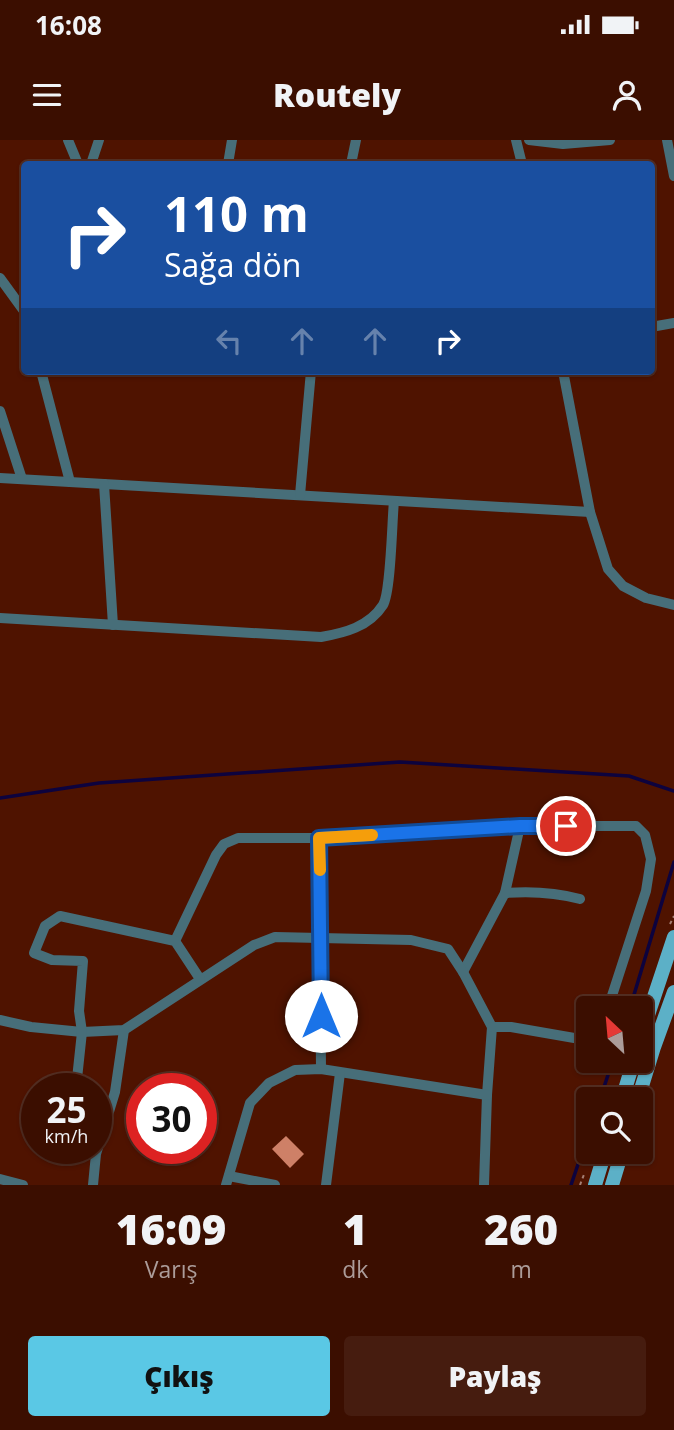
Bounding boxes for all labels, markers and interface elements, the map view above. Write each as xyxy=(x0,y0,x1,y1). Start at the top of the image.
text: 16:08 xyxy=(35,7,102,43)
text: Routely xyxy=(273,73,401,116)
icon: menu xyxy=(28,76,66,114)
icon: person xyxy=(608,76,646,114)
text: 110 m xyxy=(164,180,309,246)
icon: right xyxy=(49,189,140,280)
text: Sağa dön xyxy=(164,243,301,286)
icon: left xyxy=(210,322,248,360)
icon: ahead xyxy=(283,322,321,360)
icon: ahead xyxy=(356,322,394,360)
icon: right xyxy=(429,322,467,360)
pin xyxy=(536,796,596,856)
icon: arrive xyxy=(547,807,585,845)
position arrow xyxy=(284,979,358,1053)
north arrow xyxy=(576,996,653,1073)
map controls xyxy=(576,996,653,1164)
speed limit sign: 30 xyxy=(126,1073,217,1164)
text: 25 xyxy=(46,1086,87,1133)
button: search xyxy=(576,1087,653,1164)
text: km/h xyxy=(45,1124,88,1148)
text: 16:09 xyxy=(116,1200,226,1257)
text: 1 xyxy=(343,1200,368,1257)
text: 260 xyxy=(484,1200,558,1257)
text: Varış xyxy=(145,1253,197,1285)
text: dk xyxy=(342,1253,368,1285)
text: m xyxy=(511,1253,532,1285)
button: Çıkış xyxy=(28,1336,330,1416)
button: Paylaş xyxy=(344,1336,646,1416)

